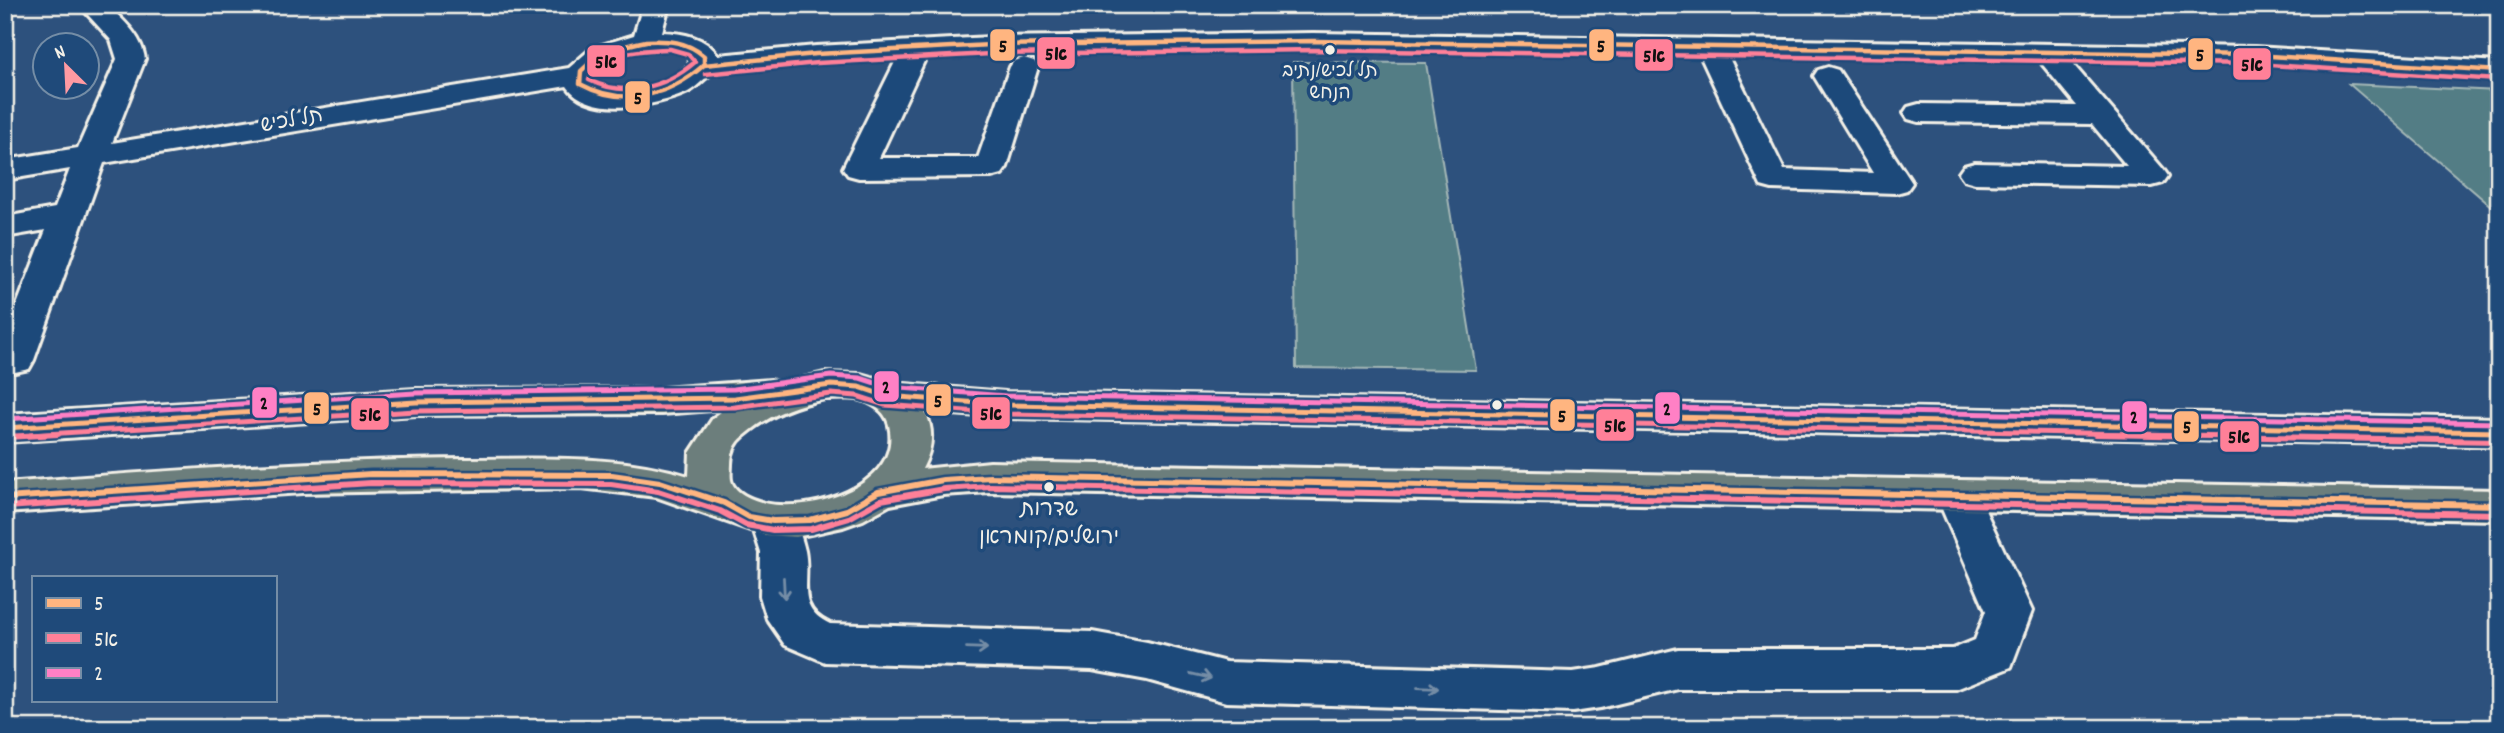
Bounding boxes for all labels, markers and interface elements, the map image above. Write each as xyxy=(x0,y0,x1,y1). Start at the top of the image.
line badge: 5 xyxy=(989,28,1016,62)
line badge: 5 xyxy=(1588,28,1615,62)
north arrow xyxy=(32,32,102,102)
text: 5 xyxy=(999,35,1008,62)
text: 5 xyxy=(1597,35,1606,62)
line badge: 5א xyxy=(1036,36,1076,70)
line badge: 5 xyxy=(2187,37,2214,71)
line badge: 5א xyxy=(1634,38,1674,72)
text: N xyxy=(51,39,70,68)
text: 5א xyxy=(1045,43,1068,70)
marker: תל לכיש/נתיב הנחש xyxy=(1323,43,1337,57)
line badge: 5א xyxy=(586,44,626,78)
text: 5 xyxy=(2196,44,2205,71)
text: 5א xyxy=(1643,45,1666,72)
line badge: 5א xyxy=(2232,47,2272,81)
text: 5א xyxy=(595,51,618,78)
text: 5א xyxy=(2241,54,2264,81)
place label: תל לכיש/נתיב הנחש xyxy=(1282,59,1378,108)
line badge: 5 xyxy=(624,80,651,114)
text: 5 xyxy=(634,87,643,114)
street label: תל לכיש xyxy=(259,102,325,142)
line badge: 2 xyxy=(873,370,900,403)
text: 2 xyxy=(882,376,890,403)
line badge: 5 xyxy=(925,383,952,417)
line badge: 2 xyxy=(251,386,278,419)
text: 5 xyxy=(934,390,943,417)
line badge: 5 xyxy=(303,391,330,425)
line badge: 2 xyxy=(1654,391,1681,425)
text: 2 xyxy=(260,392,268,419)
line badge: 5א xyxy=(971,396,1011,430)
line badge: 5א xyxy=(350,397,390,431)
text: 5 xyxy=(313,398,322,425)
unlabelled marker xyxy=(1490,398,1504,412)
line badge: 5 xyxy=(1549,398,1576,432)
text: 2 xyxy=(1663,398,1671,425)
line badge: 2 xyxy=(2121,400,2148,433)
text: 5א xyxy=(980,403,1003,430)
text: 5א xyxy=(359,404,382,431)
text: 5 xyxy=(1558,405,1567,432)
text: 2 xyxy=(2130,406,2138,433)
line badge: 5א xyxy=(1595,408,1635,442)
line badge: 5 xyxy=(2173,410,2200,443)
text: 5א xyxy=(1604,415,1627,442)
text: 5 xyxy=(2183,416,2192,443)
line badge: 5א xyxy=(2219,420,2260,453)
text: 5א xyxy=(2228,426,2251,453)
marker: שדרות ירושלים/קומראן xyxy=(1042,480,1056,494)
place label: שדרות ירושלים/קומראן xyxy=(979,495,1119,554)
legend xyxy=(32,576,276,702)
one-way arrow xyxy=(777,576,790,599)
text: 5 xyxy=(94,591,104,621)
text: 5א xyxy=(94,627,118,657)
one-way arrow xyxy=(965,641,988,655)
text: 2 xyxy=(94,661,103,691)
one-way arrow xyxy=(1189,670,1212,684)
one-way arrow xyxy=(1416,681,1439,694)

